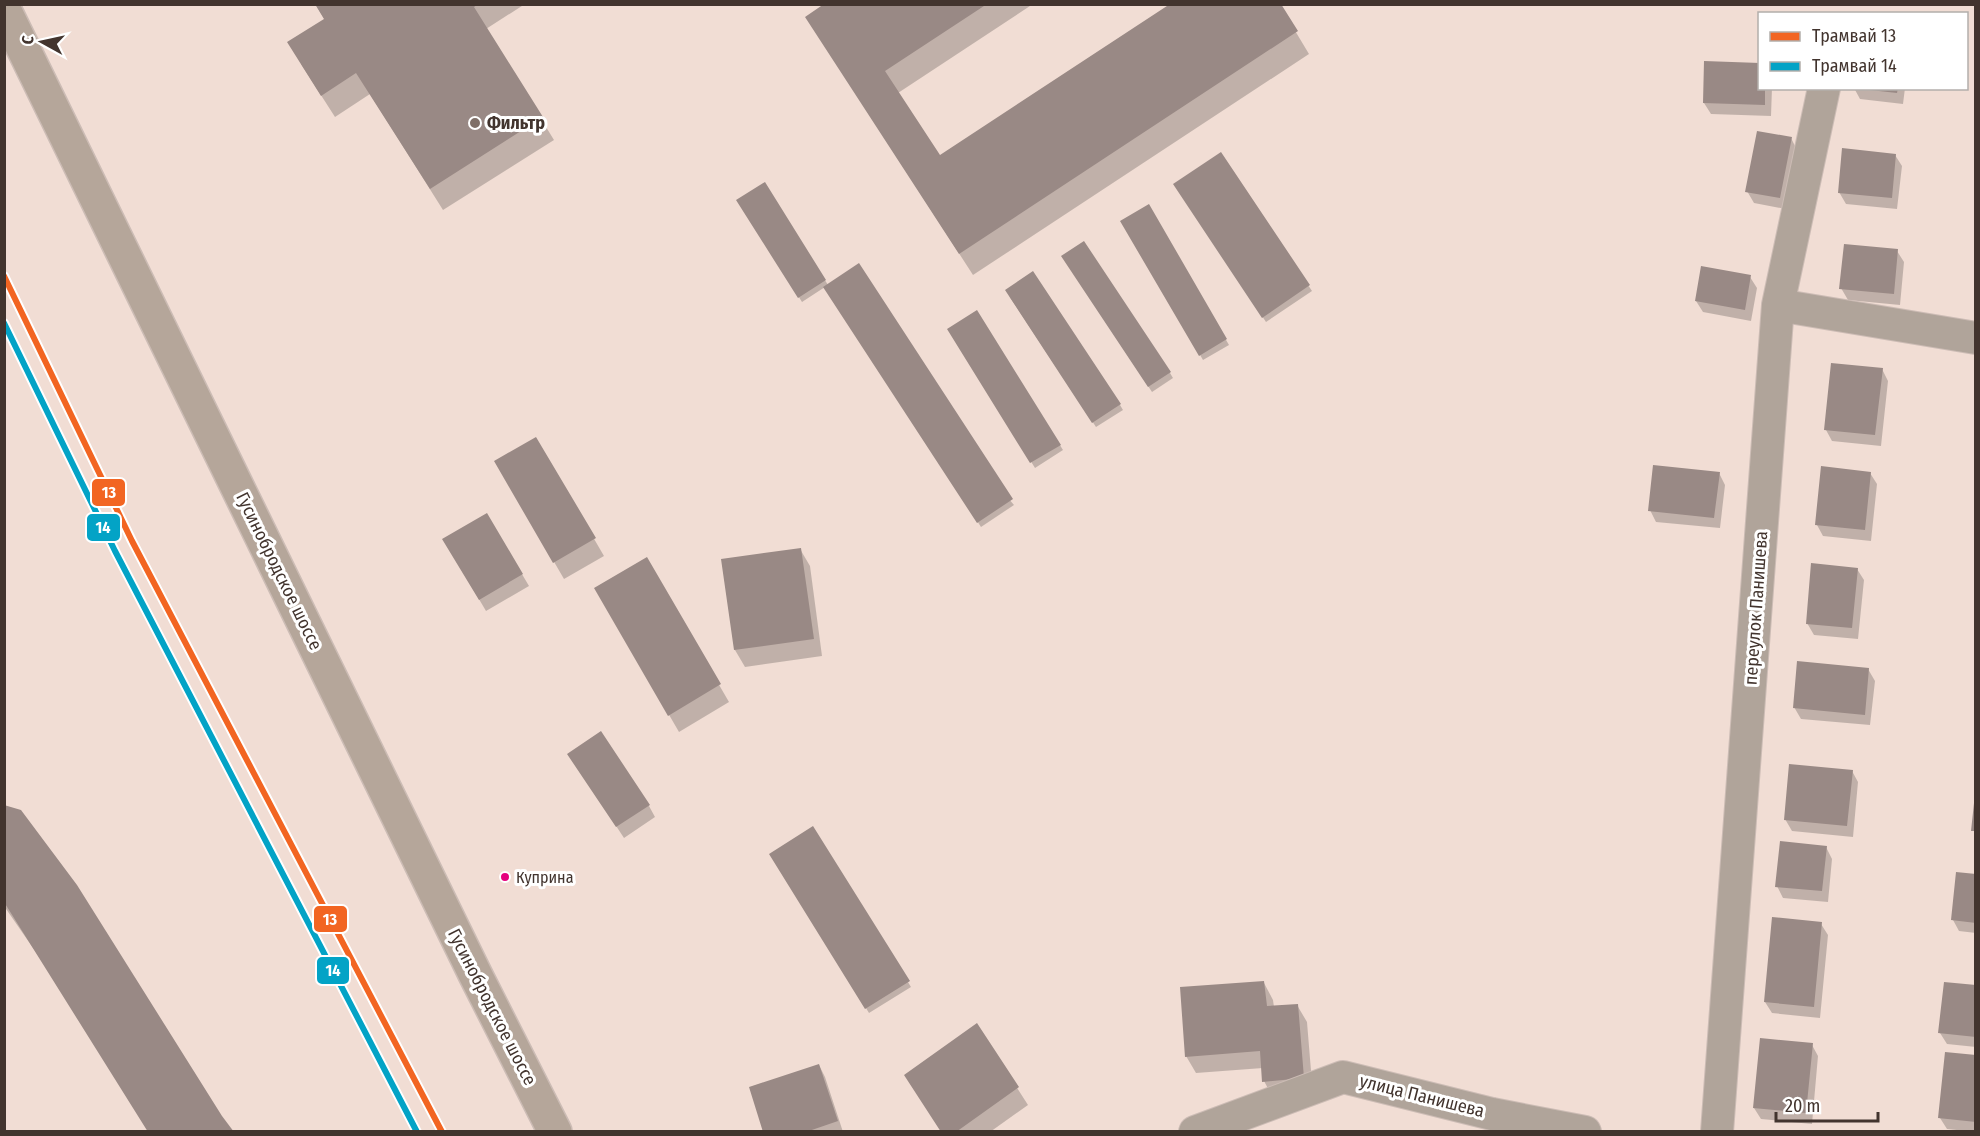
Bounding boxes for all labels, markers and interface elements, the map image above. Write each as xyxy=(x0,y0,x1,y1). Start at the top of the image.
north arrow xyxy=(12,12,72,72)
legend xyxy=(1758,12,1968,90)
text: Трамвай 13 xyxy=(1812,25,1896,47)
text: С xyxy=(18,34,38,45)
text: Трамвай 14 xyxy=(1812,55,1897,77)
place label: Фильтр xyxy=(487,112,545,134)
marker: Фильтр xyxy=(468,116,482,130)
line badge: 13 xyxy=(91,478,126,507)
text: 13 xyxy=(102,483,117,502)
street label: Гусинобродское шоссе xyxy=(231,488,327,654)
line badge: 14 xyxy=(86,513,121,542)
text: 14 xyxy=(96,518,111,537)
street label: переулок Панишева xyxy=(1740,530,1772,686)
place label: Куприна xyxy=(516,868,574,887)
marker: Куприна xyxy=(499,871,511,883)
line badge: 13 xyxy=(313,905,348,933)
text: 13 xyxy=(323,910,338,929)
street label: Гусинобродское шоссе xyxy=(443,925,541,1089)
line badge: 14 xyxy=(316,956,350,985)
text: 14 xyxy=(326,961,341,980)
street label: улица Панишева xyxy=(1357,1070,1487,1122)
scale bar xyxy=(1776,1085,1878,1123)
text: 20 m xyxy=(1785,1095,1820,1117)

